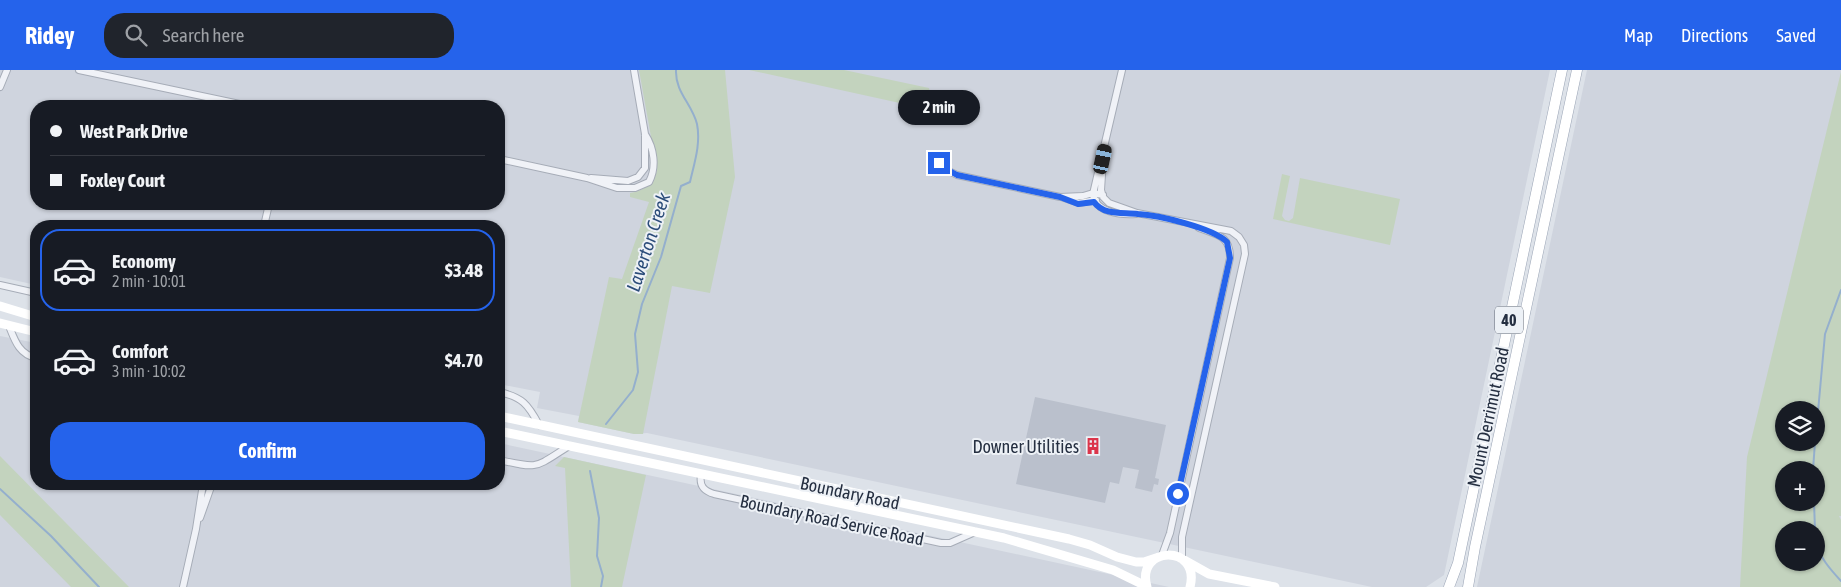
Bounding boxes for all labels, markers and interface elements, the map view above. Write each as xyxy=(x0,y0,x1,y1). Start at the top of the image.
search box xyxy=(104,13,454,58)
icon: search xyxy=(122,21,150,49)
text: Ridey xyxy=(25,22,74,49)
text: Search here xyxy=(162,24,244,46)
text: Map xyxy=(1624,25,1653,46)
text: Directions xyxy=(1681,25,1748,46)
text: Saved xyxy=(1776,25,1816,46)
callout: 2 min xyxy=(898,91,980,126)
text: 2 min xyxy=(923,98,955,116)
text: West Park Drive xyxy=(80,120,188,142)
car xyxy=(1092,143,1113,175)
route end xyxy=(928,152,950,174)
text: Foxley Court xyxy=(80,169,165,191)
water label: Laverton Creek xyxy=(622,189,675,294)
icon: car xyxy=(52,248,97,293)
text: Economy xyxy=(112,250,176,272)
text: $3.48 xyxy=(445,259,483,281)
text: 2 min · 10:01 xyxy=(112,272,186,290)
road number: 40 xyxy=(1495,306,1523,334)
icon: car xyxy=(52,338,97,383)
text: Comfort xyxy=(112,340,168,362)
street label: Mount Derrimut Road xyxy=(1463,345,1513,489)
text: $4.70 xyxy=(445,349,483,371)
text: 3 min · 10:02 xyxy=(112,362,186,380)
map controls xyxy=(1775,401,1825,571)
button: layers xyxy=(1775,401,1825,451)
button: Confirm xyxy=(50,422,485,480)
place label: Downer Utilities xyxy=(973,436,1079,457)
building icon: Downer Utilities xyxy=(1083,436,1103,456)
button: + xyxy=(1775,461,1825,511)
street label: Boundary Road xyxy=(798,472,902,514)
route start xyxy=(1167,483,1189,505)
street label: Boundary Road Service Road xyxy=(738,490,926,550)
button: − xyxy=(1775,521,1825,571)

